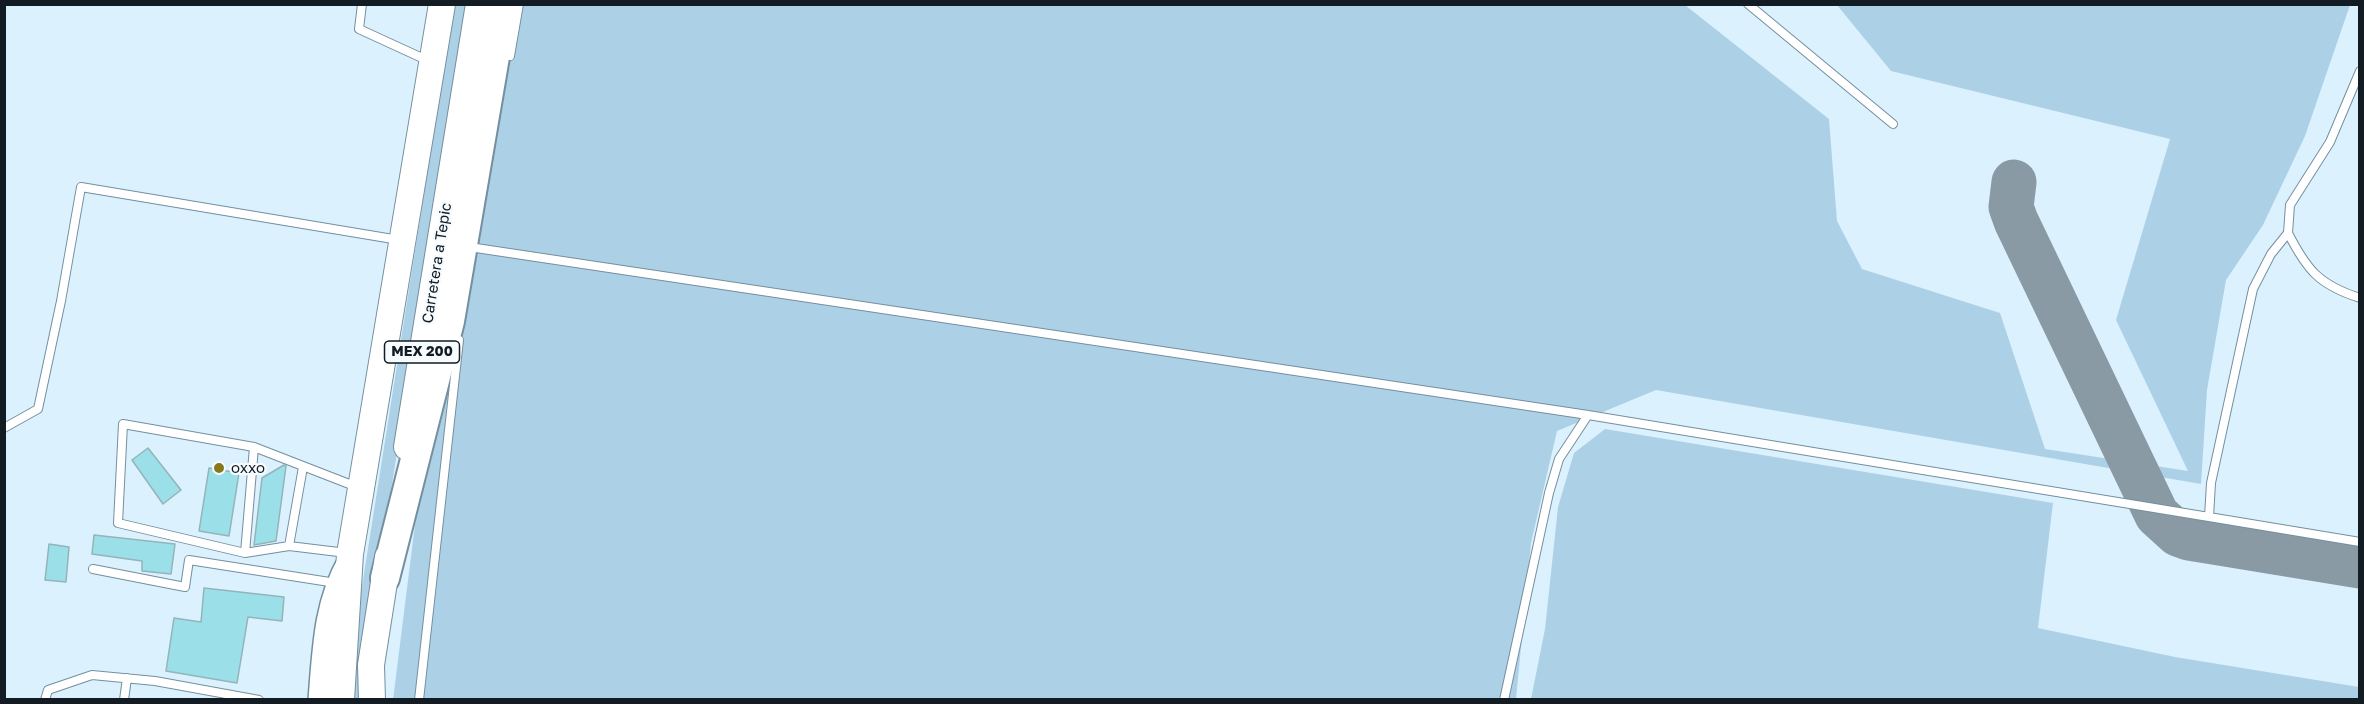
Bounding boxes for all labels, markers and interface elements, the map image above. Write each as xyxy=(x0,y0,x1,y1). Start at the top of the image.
street label: Carretera a Tepic xyxy=(419,201,455,325)
road number: MEX 200 xyxy=(384,341,460,363)
place label: oxxo xyxy=(231,459,265,477)
marker: oxxo xyxy=(212,461,226,475)

